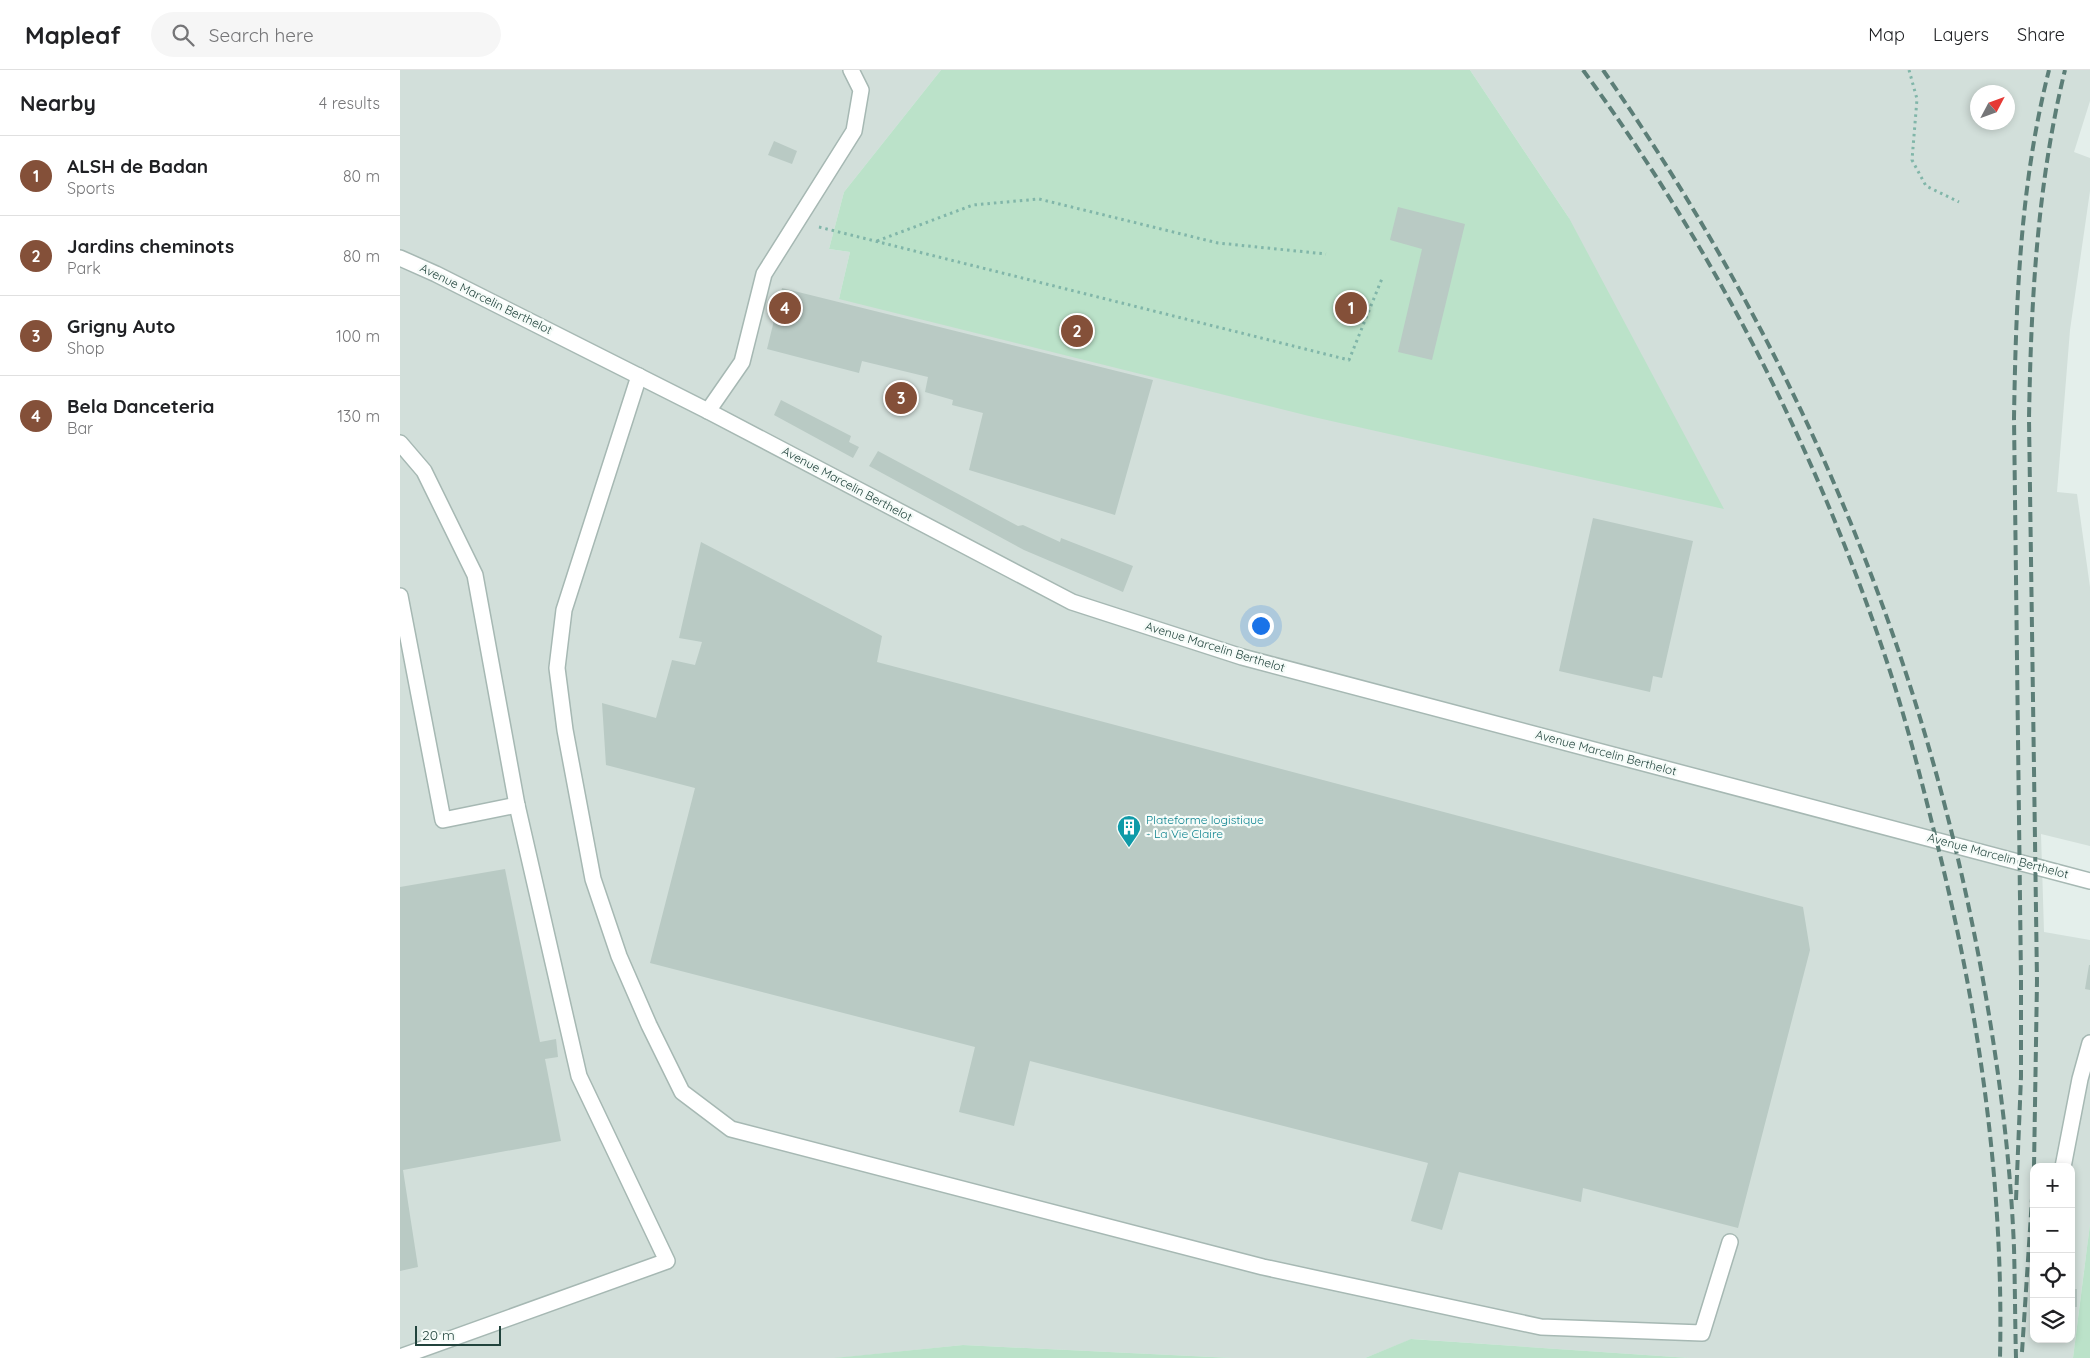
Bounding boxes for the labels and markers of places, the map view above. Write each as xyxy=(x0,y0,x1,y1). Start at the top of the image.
pin: 4 xyxy=(769,289,801,327)
pin: 1 xyxy=(1335,289,1367,327)
pin: 2 xyxy=(1061,312,1093,350)
pin: 3 xyxy=(885,379,917,417)
place label: Plateforme logistique - La Vie Claire xyxy=(1146,812,1264,841)
building icon: Plateforme logistique - La Vie Claire xyxy=(1116,814,1142,848)

